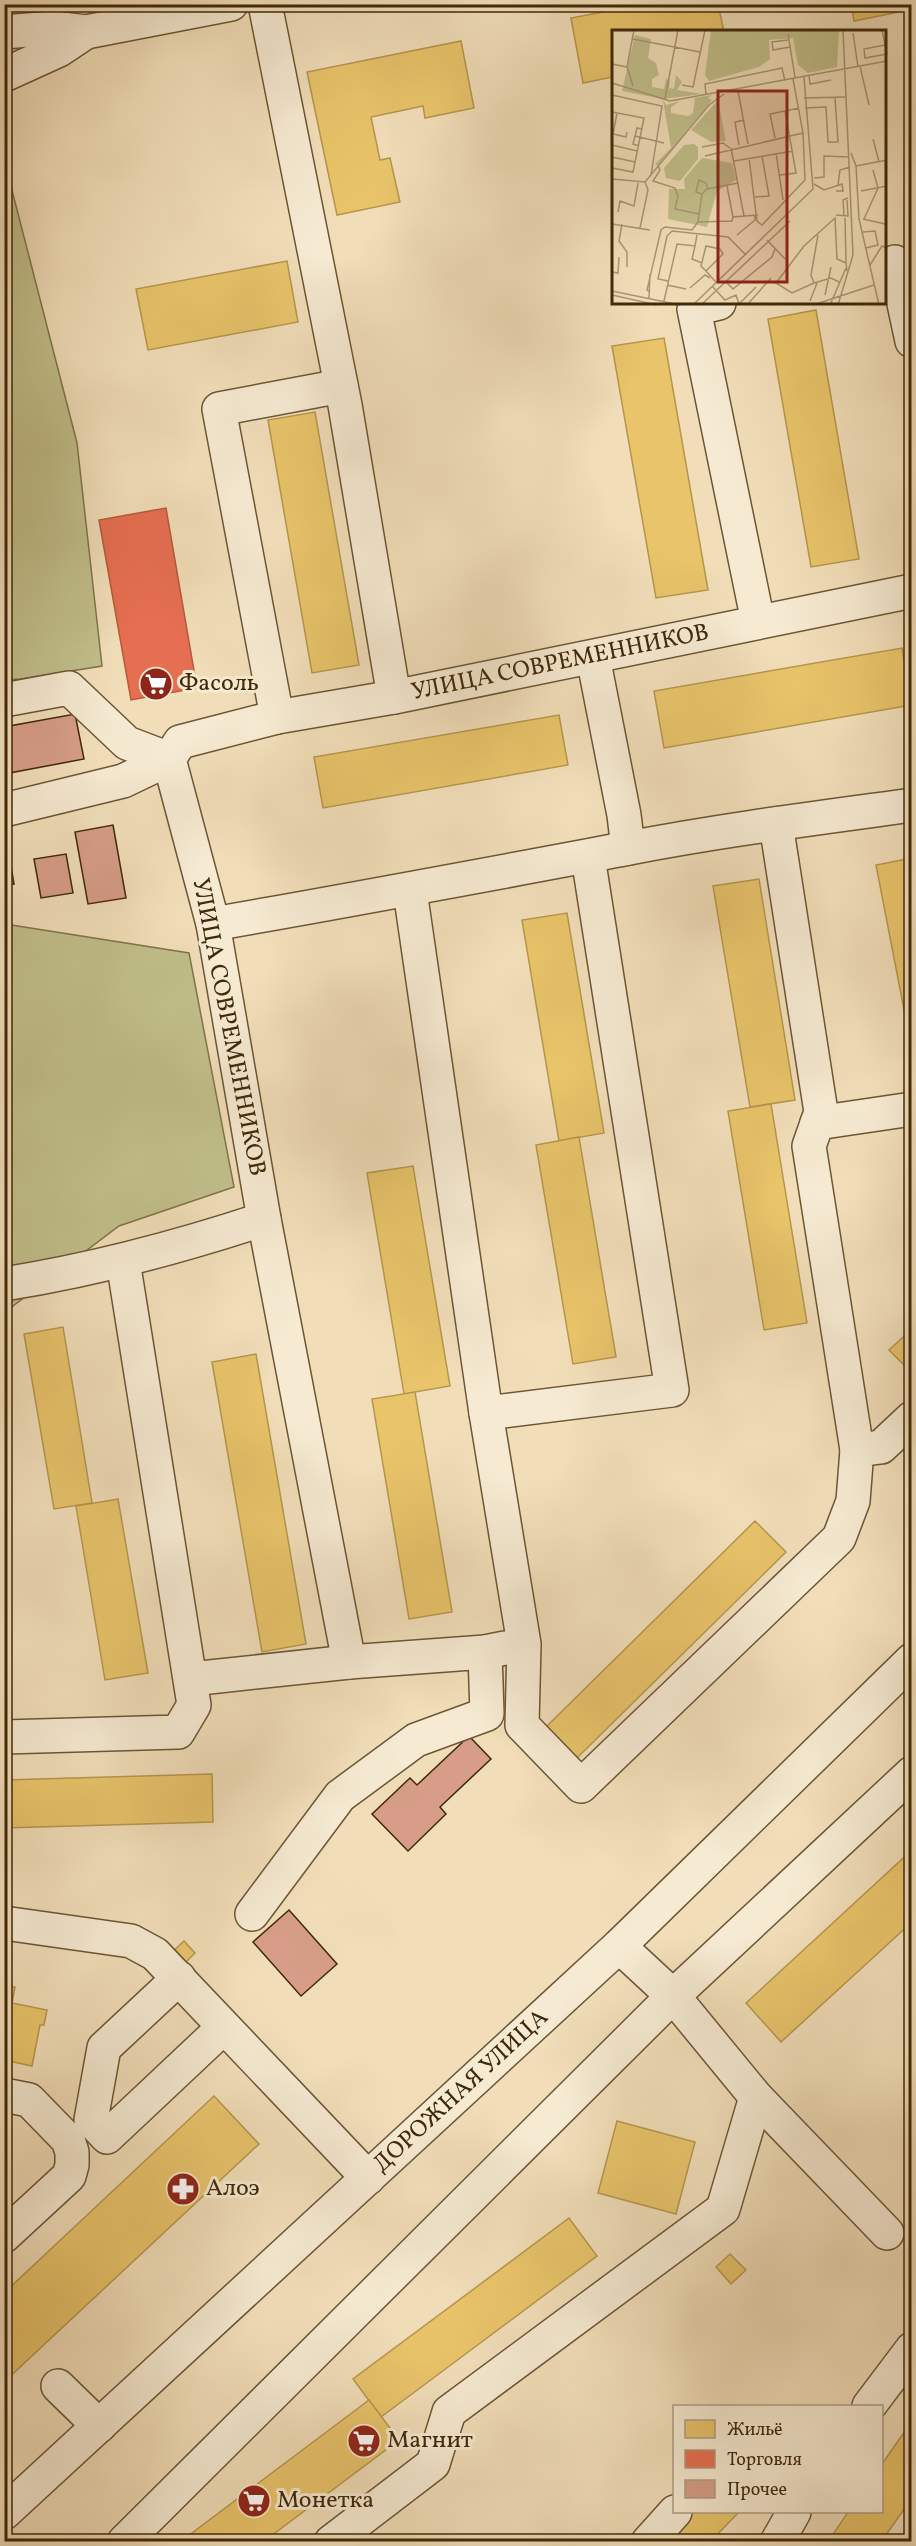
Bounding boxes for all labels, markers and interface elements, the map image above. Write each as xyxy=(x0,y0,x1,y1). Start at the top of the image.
inset map xyxy=(612,30,886,304)
street label: УЛИЦА СОВРЕМЕННИКОВ xyxy=(408,616,712,710)
supermarket icon: Фасоль xyxy=(138,666,174,702)
place label: Фасоль xyxy=(179,667,259,701)
street label: УЛИЦА СОВРЕМЕННИКОВ xyxy=(182,875,274,1179)
street label: ДОРОЖНАЯ УЛИЦА xyxy=(366,2002,557,2181)
pharmacy icon: Алоэ xyxy=(165,2171,201,2207)
place label: Алоэ xyxy=(206,2172,260,2206)
legend xyxy=(673,2405,883,2513)
text: Жильё xyxy=(727,2418,783,2443)
supermarket icon: Магнит xyxy=(346,2423,382,2459)
place label: Магнит xyxy=(387,2424,473,2458)
text: Торговля xyxy=(727,2448,802,2473)
text: Прочее xyxy=(727,2478,787,2503)
supermarket icon: Монетка xyxy=(236,2483,272,2519)
place label: Монетка xyxy=(277,2484,374,2518)

